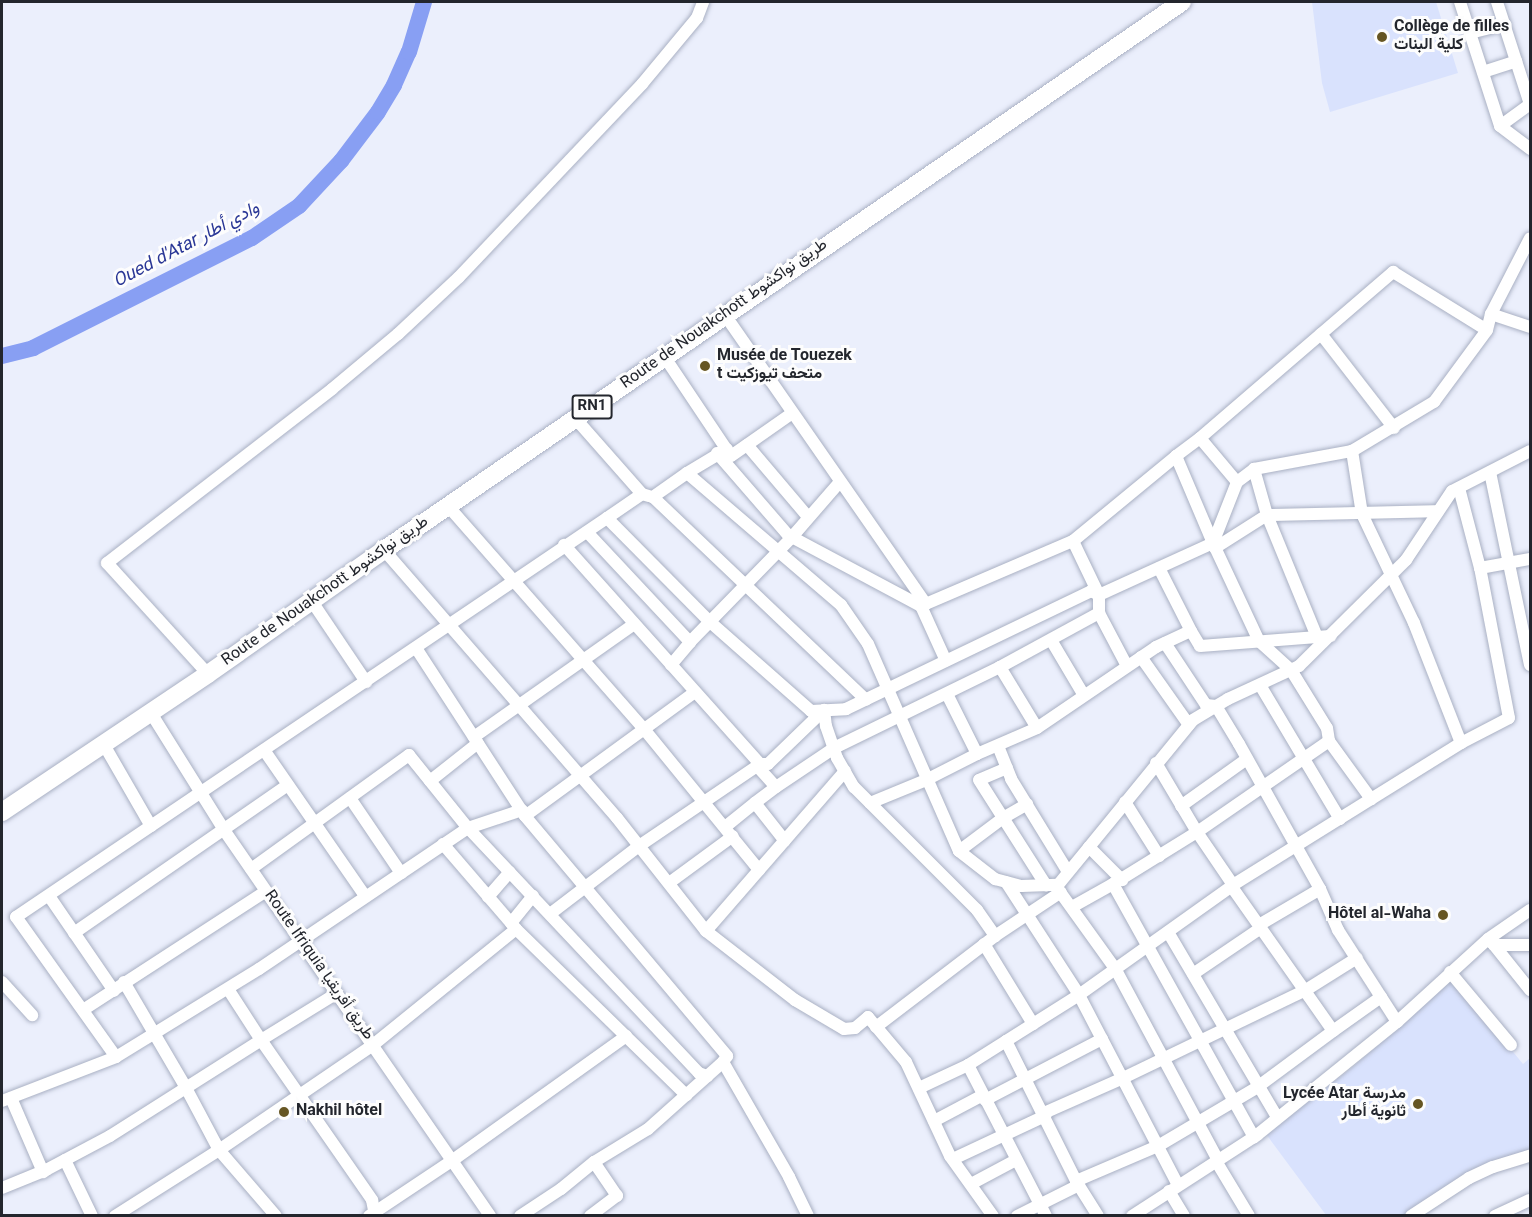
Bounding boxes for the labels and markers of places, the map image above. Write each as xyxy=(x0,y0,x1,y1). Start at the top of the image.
place label: Collège de filles كلية البنات xyxy=(1394,18,1509,56)
marker: Collège de filles كلية البنات xyxy=(1375,30,1389,44)
place label: Musée de Touezek t متحف تيوزكيت xyxy=(717,347,852,385)
marker: Musée de Touezek t متحف تيوزكيت xyxy=(698,359,712,373)
place label: Hôtel al-Waha xyxy=(1328,905,1431,925)
marker: Hôtel al-Waha xyxy=(1436,908,1450,922)
place label: Lycée Atar مدرسة ثانوية أطار xyxy=(1283,1085,1406,1123)
marker: Lycée Atar مدرسة ثانوية أطار xyxy=(1411,1097,1425,1111)
place label: Nakhil hôtel xyxy=(296,1102,382,1122)
marker: Nakhil hôtel xyxy=(277,1105,291,1119)

